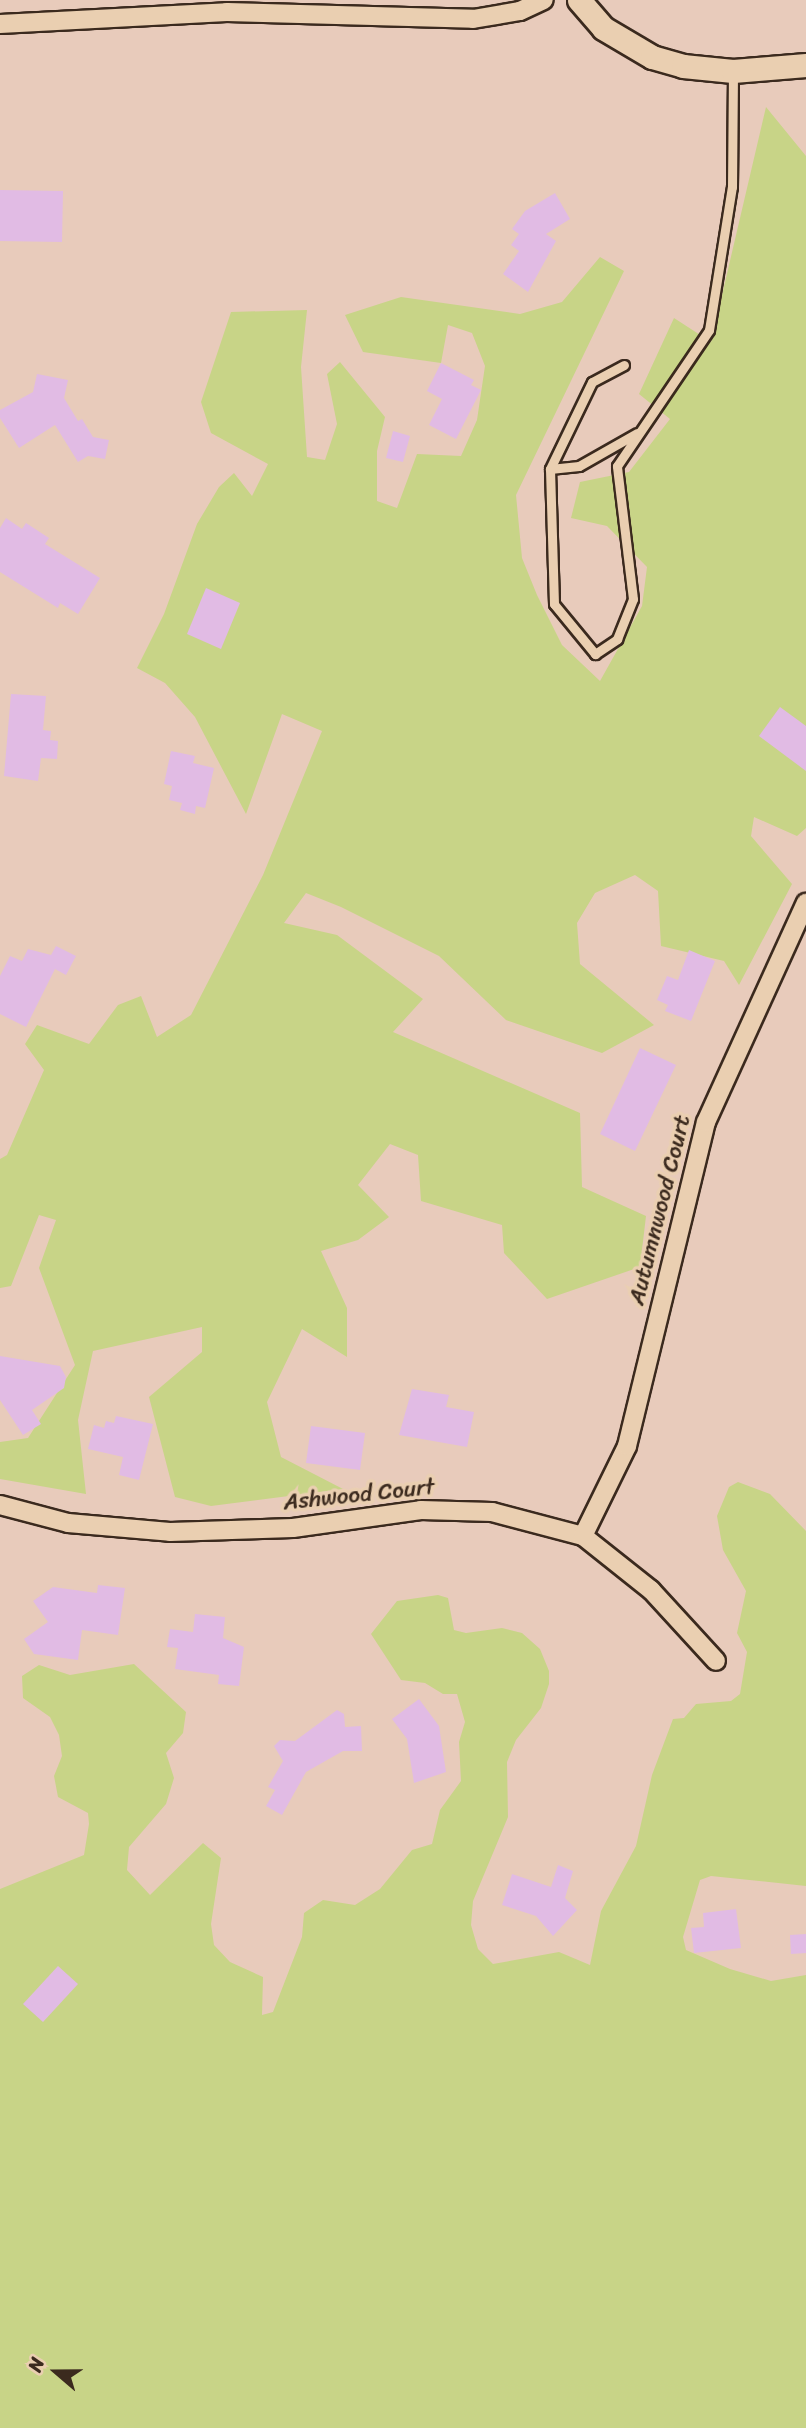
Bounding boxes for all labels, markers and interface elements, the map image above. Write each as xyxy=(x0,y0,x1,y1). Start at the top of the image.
street label: Autumnwood Court xyxy=(623,1112,697,1308)
street label: Ashwood Court xyxy=(282,1473,436,1517)
north arrow xyxy=(21,2337,91,2407)
text: N xyxy=(18,2353,54,2376)

